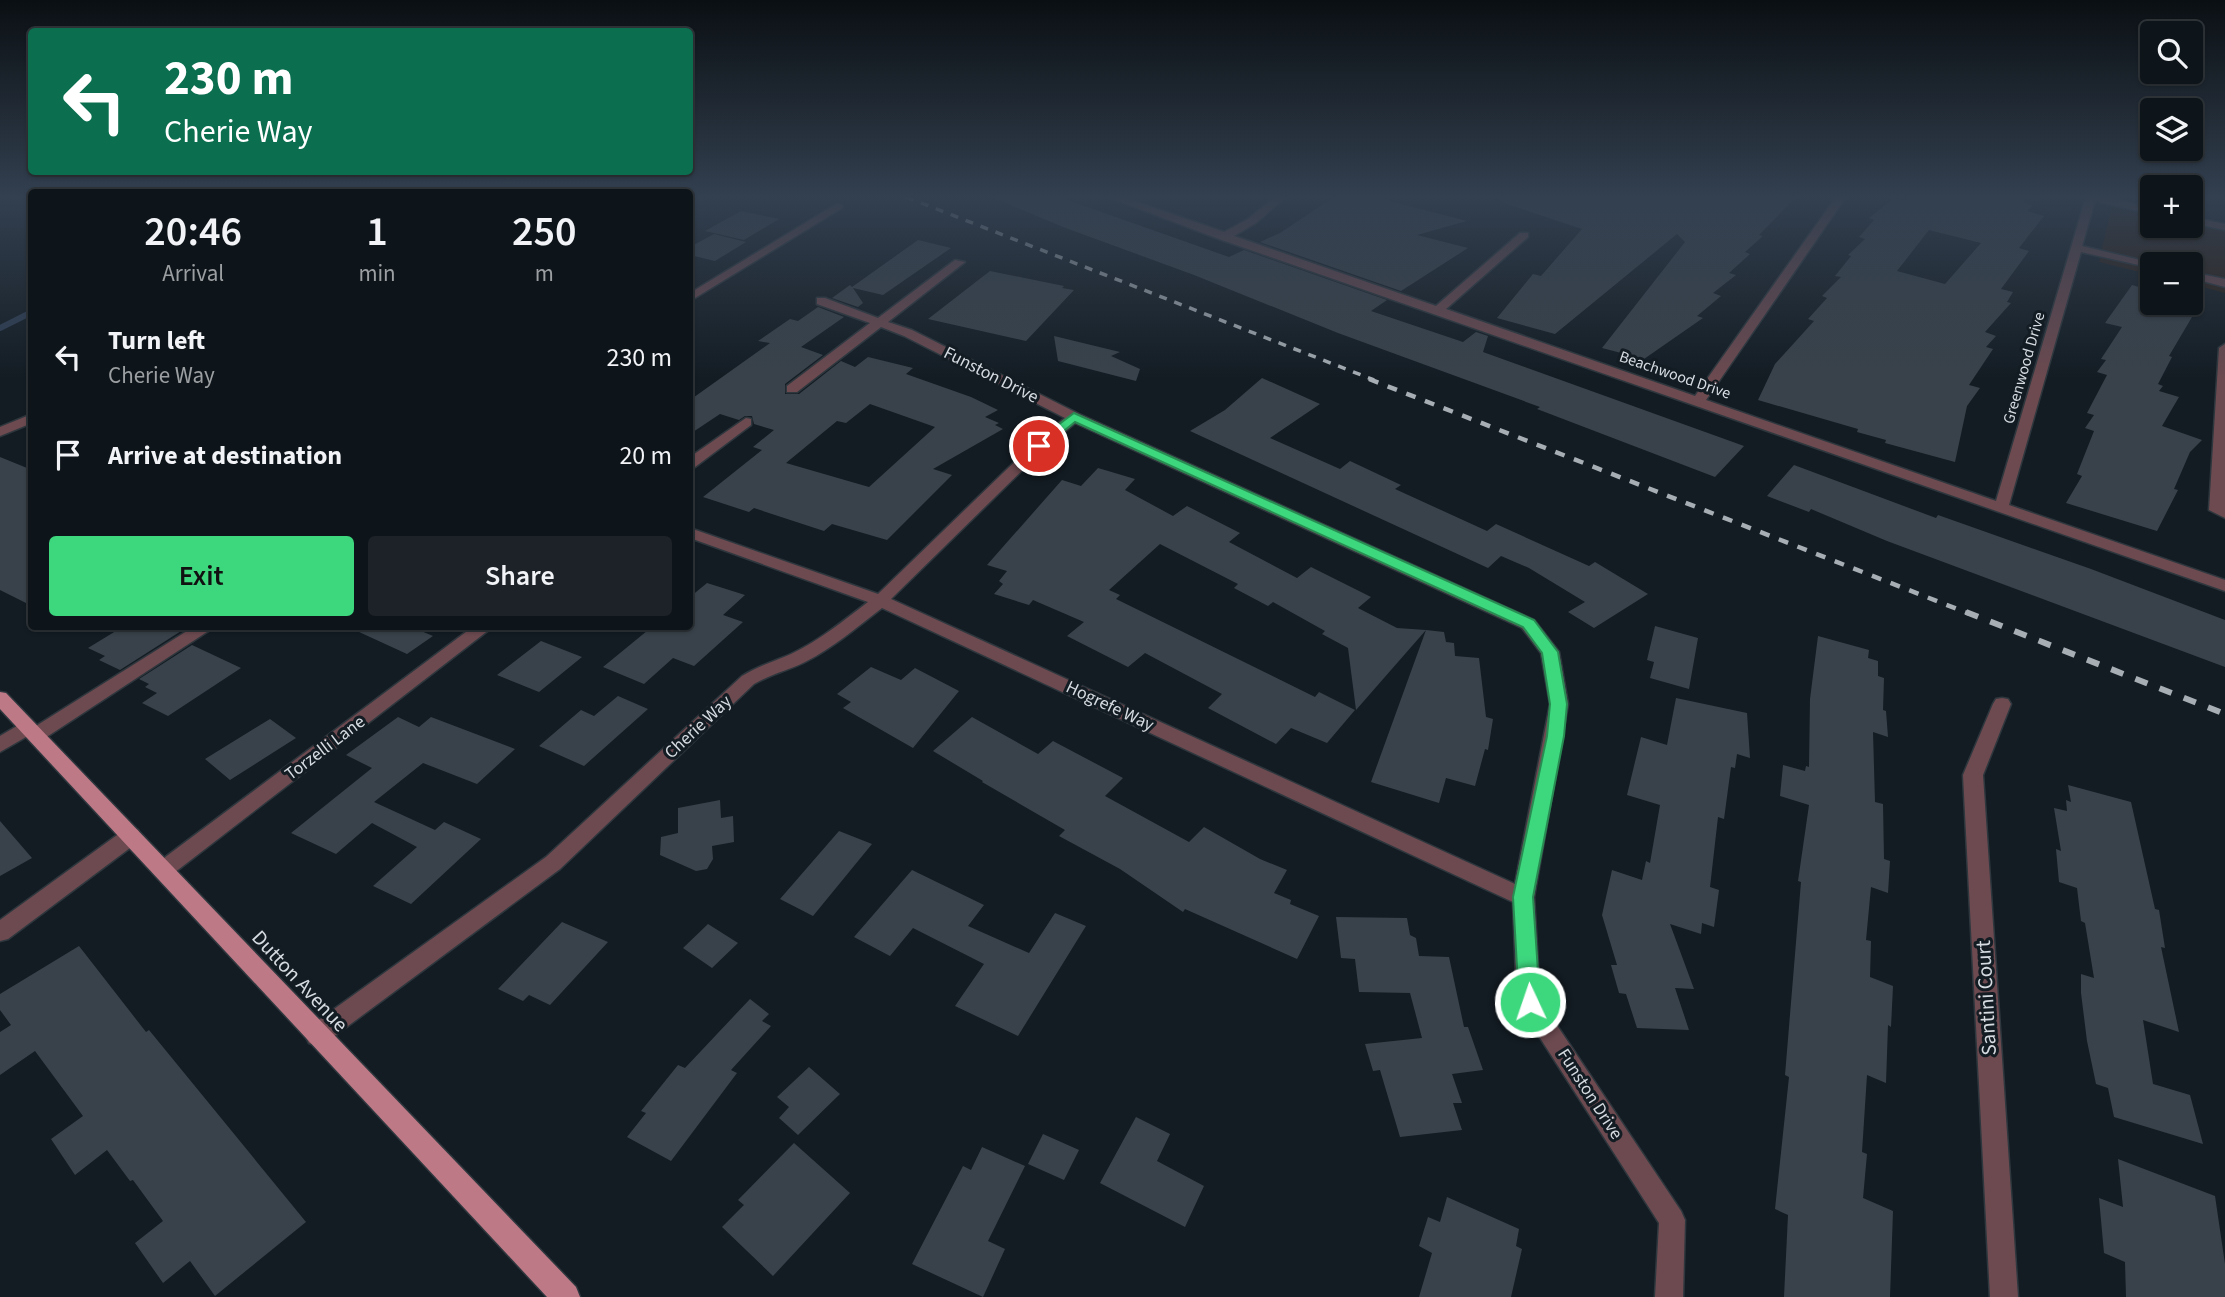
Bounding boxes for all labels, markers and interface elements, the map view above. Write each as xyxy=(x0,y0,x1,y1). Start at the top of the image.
map controls xyxy=(2140,21,2203,315)
button: search xyxy=(2140,21,2203,84)
text: 230 m xyxy=(164,44,293,114)
icon: left xyxy=(49,56,140,147)
button: layers xyxy=(2140,98,2203,161)
text: Cherie Way xyxy=(164,109,313,155)
button: + xyxy=(2140,175,2203,238)
text: 20:46 xyxy=(144,202,242,262)
text: 1 xyxy=(366,202,388,262)
text: 250 xyxy=(512,202,577,262)
button: − xyxy=(2140,252,2203,315)
text: Arrival xyxy=(162,257,224,290)
text: min xyxy=(358,257,396,290)
text: m xyxy=(535,257,554,290)
street label: Greenwood Drive xyxy=(1998,309,2051,427)
text: Turn left xyxy=(108,322,205,359)
icon: left xyxy=(49,338,87,376)
text: 230 m xyxy=(606,339,672,376)
street label: Funston Drive xyxy=(939,340,1043,410)
street label: Beachwood Drive xyxy=(1616,346,1734,404)
text: Cherie Way xyxy=(108,359,215,392)
pin xyxy=(1009,416,1069,476)
icon: arrive xyxy=(1020,427,1058,465)
icon: arrive xyxy=(49,436,87,474)
text: Arrive at destination xyxy=(108,437,342,474)
text: 20 m xyxy=(619,437,672,474)
button: Exit xyxy=(49,536,354,616)
button: Share xyxy=(368,536,672,616)
street label: Hogrefe Way xyxy=(1062,675,1159,738)
street label: Cherie Way xyxy=(659,689,737,765)
street label: Torzelli Lane xyxy=(280,710,370,786)
street label: Dutton Avenue xyxy=(245,923,355,1039)
street label: Santini Court xyxy=(1968,939,2004,1057)
position arrow xyxy=(1493,965,1567,1039)
street label: Funston Drive xyxy=(1551,1044,1629,1144)

